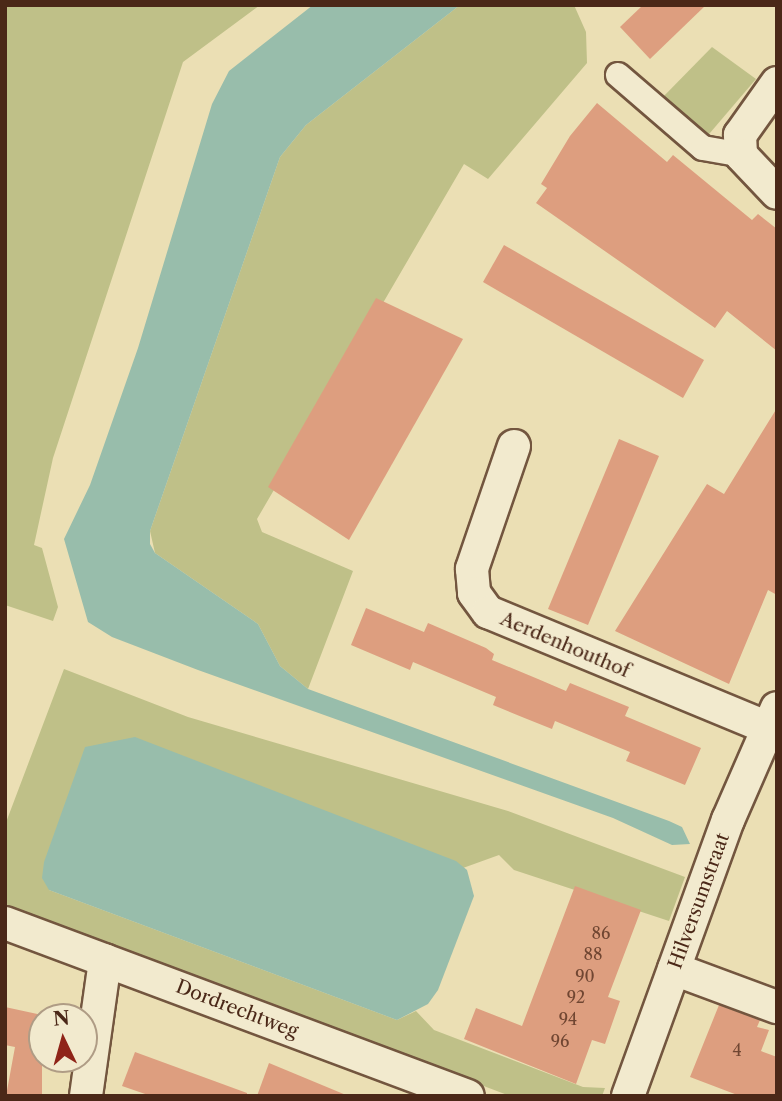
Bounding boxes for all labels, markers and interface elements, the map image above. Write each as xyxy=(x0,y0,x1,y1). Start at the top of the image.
street label: Aerdenhouthof xyxy=(497,607,633,683)
street label: Hilversumstraat xyxy=(664,830,734,972)
house number: 86 xyxy=(592,923,610,943)
house number: 88 xyxy=(584,944,602,964)
house number: 90 xyxy=(575,966,595,986)
street label: Dordrechtweg xyxy=(173,975,301,1043)
house number: 92 xyxy=(567,987,585,1007)
north arrow xyxy=(28,1003,98,1073)
text: N xyxy=(52,1006,71,1031)
house number: 94 xyxy=(559,1009,577,1029)
house number: 96 xyxy=(551,1031,569,1051)
house number: 4 xyxy=(732,1040,742,1060)

